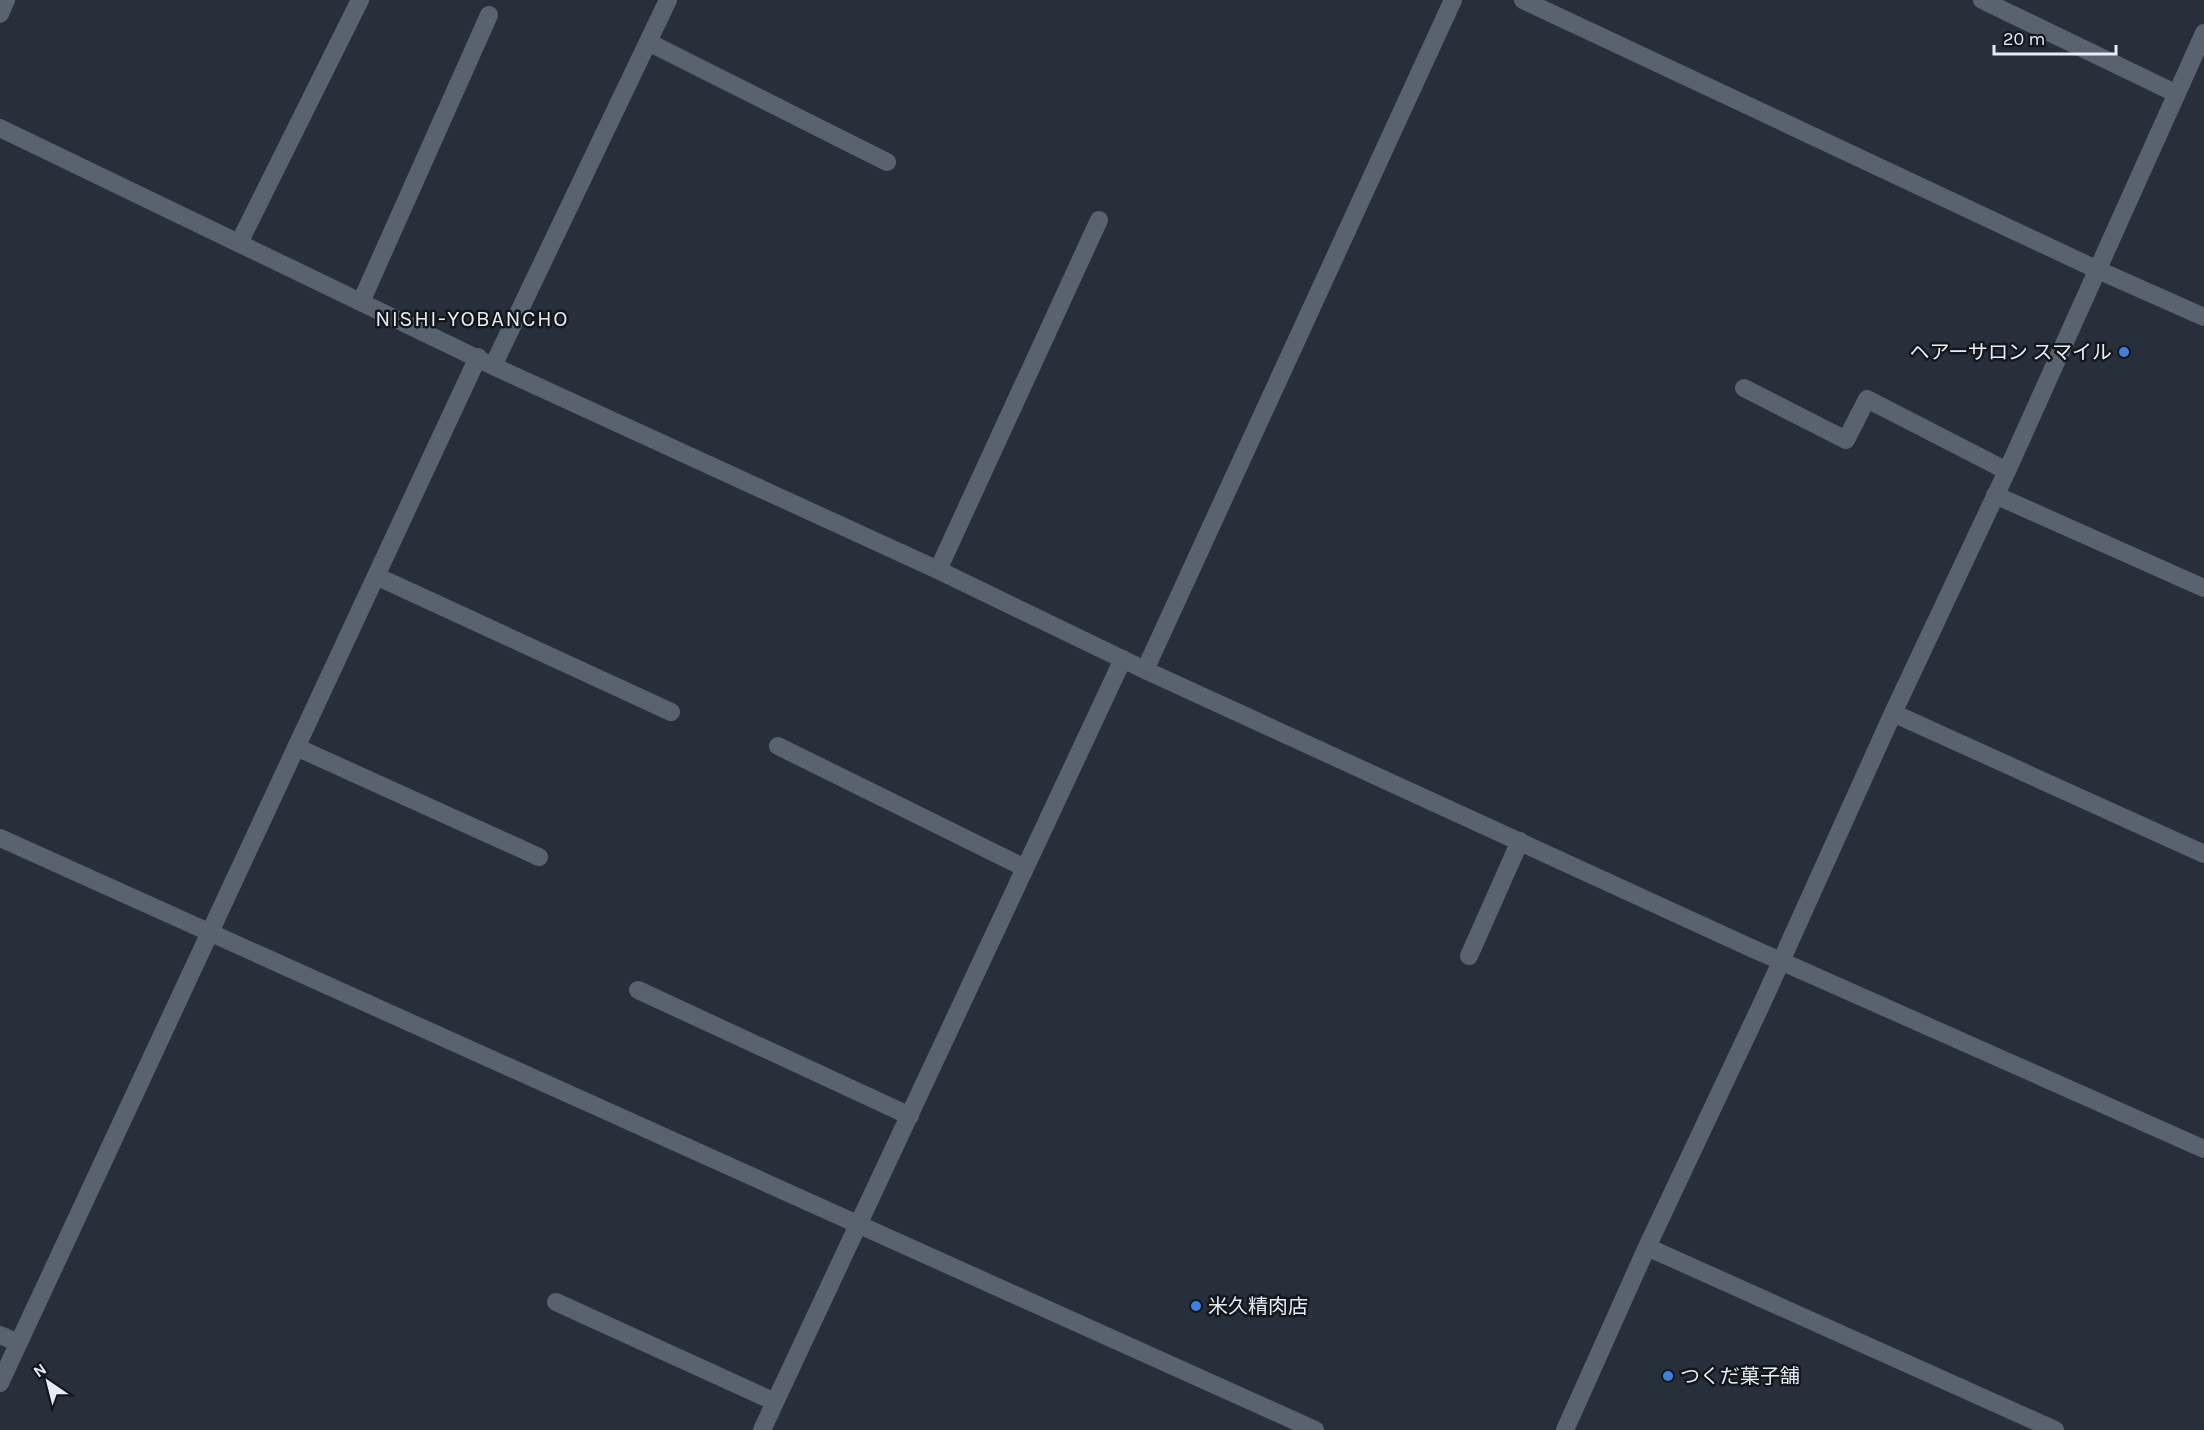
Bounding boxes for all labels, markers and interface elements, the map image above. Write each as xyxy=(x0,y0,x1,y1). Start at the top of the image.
scale bar xyxy=(1994,18,2116,56)
text: 20 m xyxy=(2003,28,2045,50)
district label: NISHI-YOBANCHO xyxy=(375,306,569,332)
place label: ヘアーサロン スマイル xyxy=(1909,341,2112,364)
marker: ヘアーサロン スマイル xyxy=(2117,345,2131,359)
place label: 米久精肉店 xyxy=(1208,1295,1308,1318)
marker: 米久精肉店 xyxy=(1189,1299,1203,1313)
north arrow xyxy=(18,1352,78,1412)
text: N xyxy=(30,1359,50,1381)
place label: つくだ菓子舗 xyxy=(1680,1365,1800,1388)
marker: つくだ菓子舗 xyxy=(1661,1369,1675,1383)

